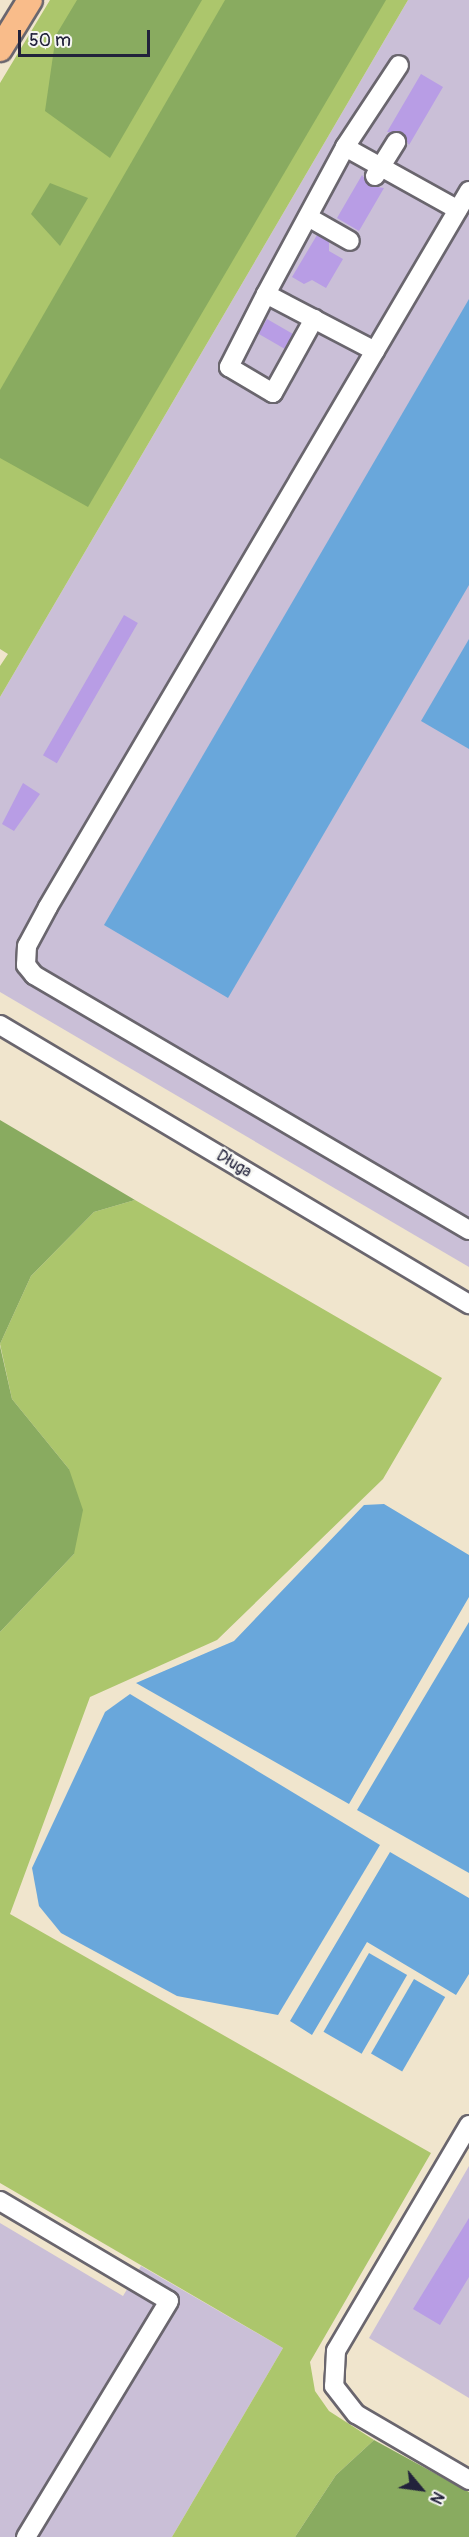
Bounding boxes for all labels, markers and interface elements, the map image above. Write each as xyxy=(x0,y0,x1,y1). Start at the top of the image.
scale bar xyxy=(21,18,153,56)
text: 50 m xyxy=(29,29,71,52)
street label: Długa xyxy=(213,1146,255,1182)
north arrow xyxy=(391,2459,451,2519)
text: N xyxy=(425,2488,448,2507)

